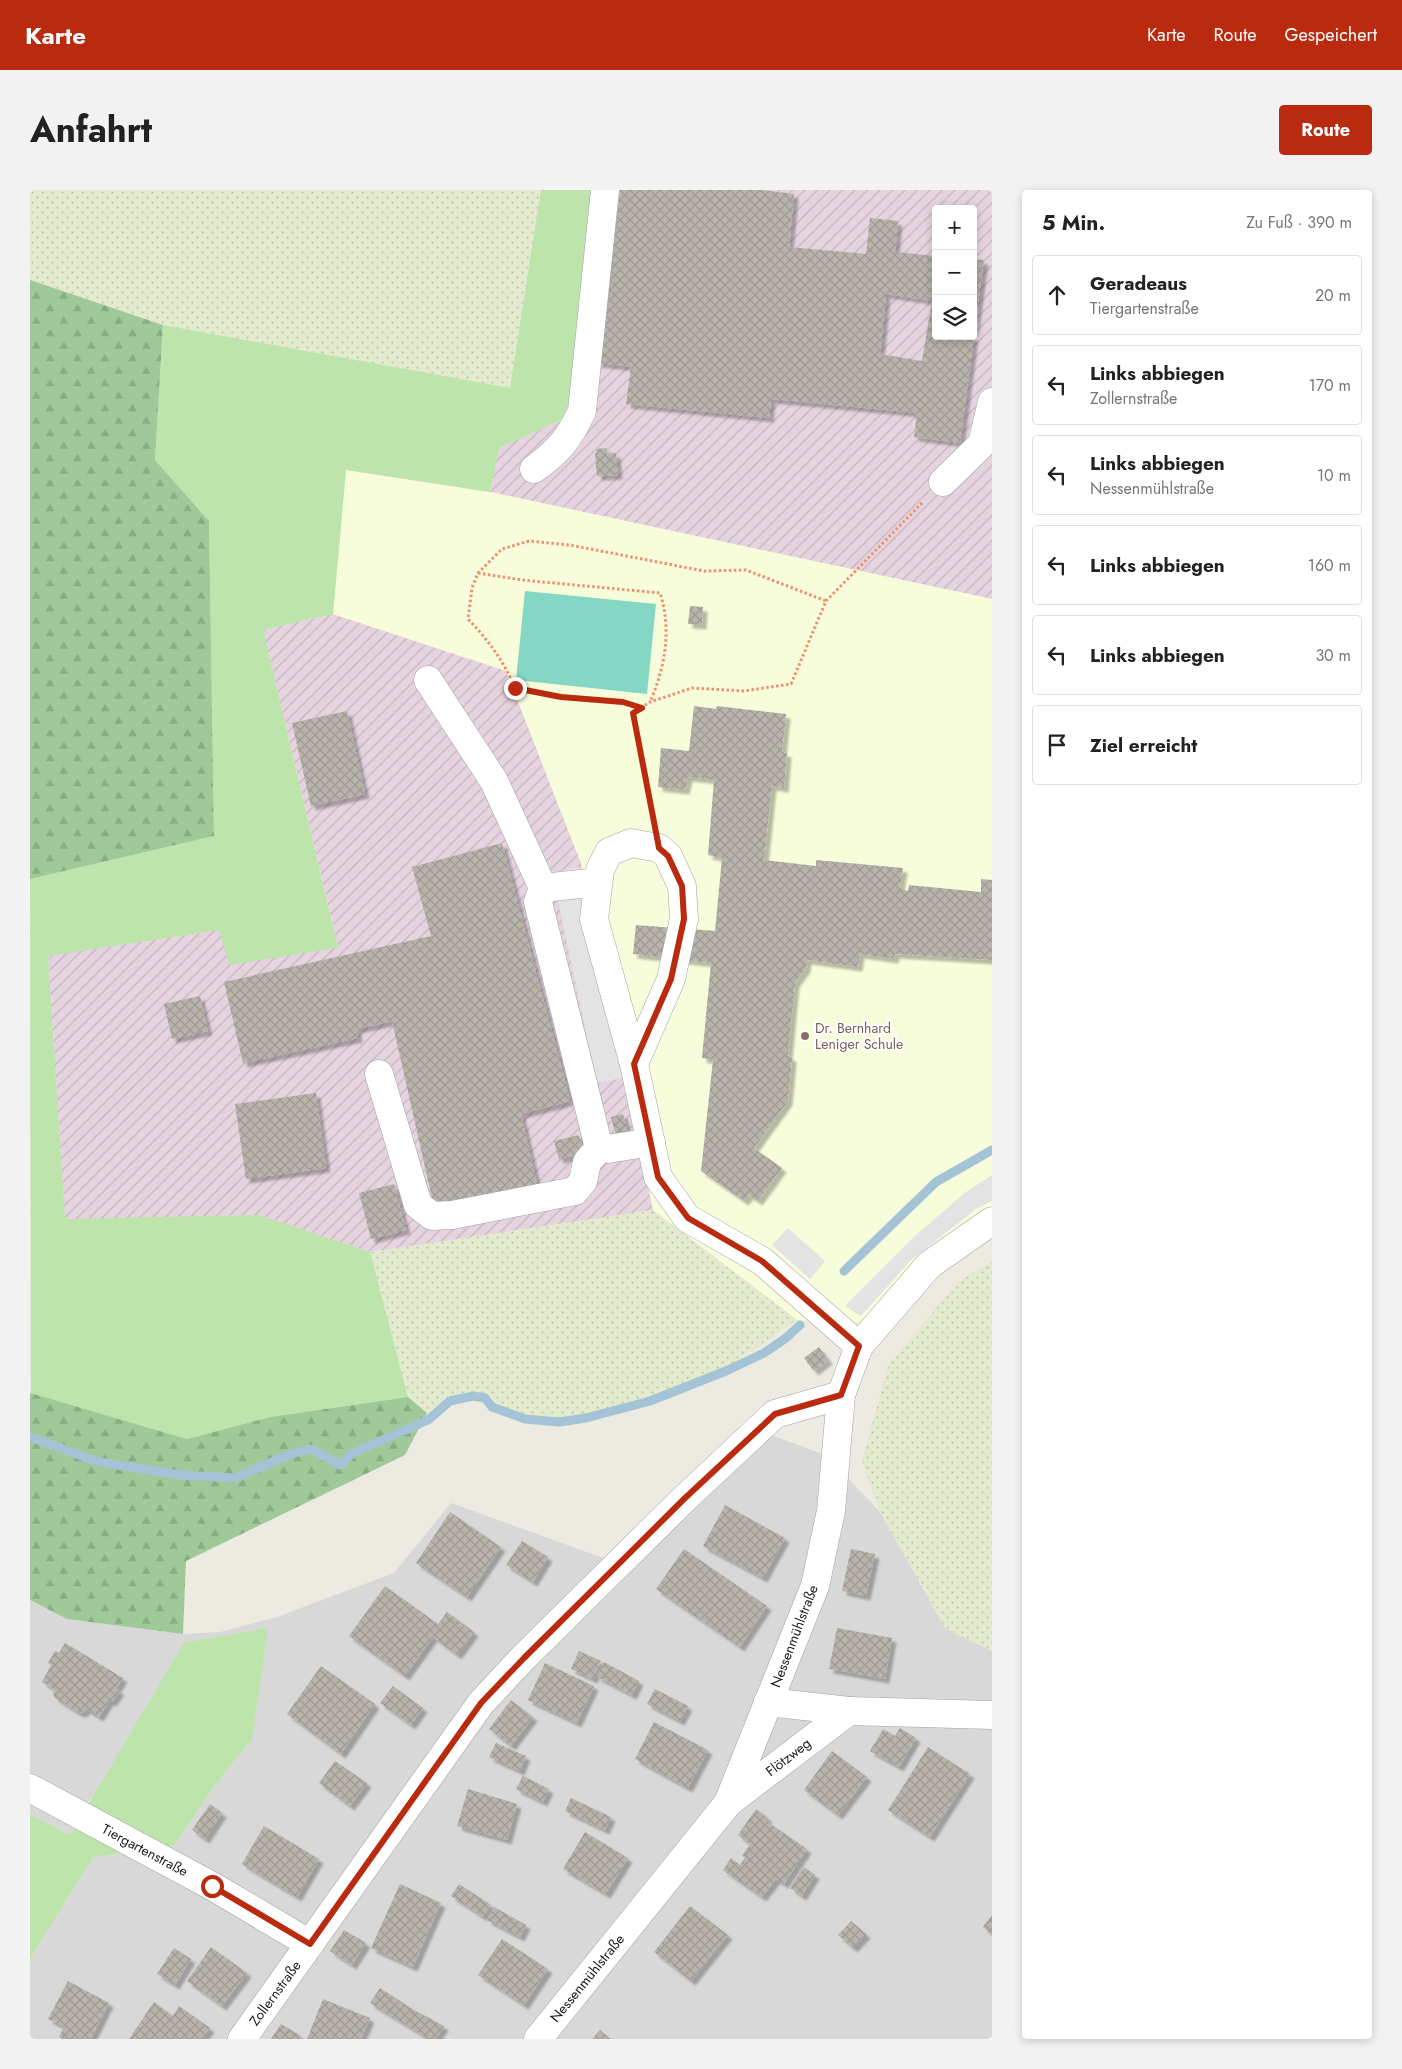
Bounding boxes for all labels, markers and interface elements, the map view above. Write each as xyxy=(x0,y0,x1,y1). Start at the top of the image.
text: Karte xyxy=(25,18,86,53)
text: Karte xyxy=(1147,22,1186,48)
text: Route xyxy=(1214,22,1256,48)
text: Gespeichert xyxy=(1284,22,1377,48)
text: Anfahrt xyxy=(30,105,152,155)
button: Route xyxy=(1279,105,1372,155)
map controls xyxy=(932,205,977,340)
button: + xyxy=(932,205,977,250)
text: 5 Min. xyxy=(1042,208,1105,238)
text: Zu Fuß · 390 m xyxy=(1246,211,1352,234)
button: − xyxy=(932,250,977,295)
text: Geradeaus xyxy=(1090,270,1187,297)
icon: ahead xyxy=(1043,281,1071,309)
text: 20 m xyxy=(1315,284,1351,307)
button: layers xyxy=(932,295,977,340)
text: Tiergartenstraße xyxy=(1090,297,1199,320)
text: Links abbiegen xyxy=(1090,360,1225,387)
icon: left xyxy=(1043,371,1071,399)
text: 170 m xyxy=(1309,374,1351,397)
text: Zollernstraße xyxy=(1090,387,1177,410)
text: Links abbiegen xyxy=(1090,450,1225,477)
icon: left xyxy=(1043,461,1071,489)
text: 10 m xyxy=(1317,464,1351,487)
text: Nessenmühlstraße xyxy=(1090,477,1214,500)
icon: left xyxy=(1043,551,1071,579)
text: Links abbiegen xyxy=(1090,552,1225,579)
text: 160 m xyxy=(1308,554,1351,577)
icon: left xyxy=(1043,641,1071,669)
text: Links abbiegen xyxy=(1090,642,1225,669)
text: 30 m xyxy=(1315,644,1351,667)
route end xyxy=(504,677,527,700)
icon: arrive xyxy=(1043,731,1071,759)
text: Ziel erreicht xyxy=(1090,732,1197,759)
place label: Dr. Bernhard Leniger Schule xyxy=(815,1018,903,1054)
marker: Dr. Bernhard Leniger Schule xyxy=(799,1030,811,1042)
street label: Nessenmühlstraße xyxy=(765,1582,823,1690)
street label: Flötzweg xyxy=(761,1733,815,1781)
street label: Tiergartenstraße xyxy=(98,1819,192,1881)
route start xyxy=(201,1875,224,1898)
street label: Nessenmühlstraße xyxy=(545,1930,629,2026)
street label: Zollernstraße xyxy=(244,1956,306,2030)

